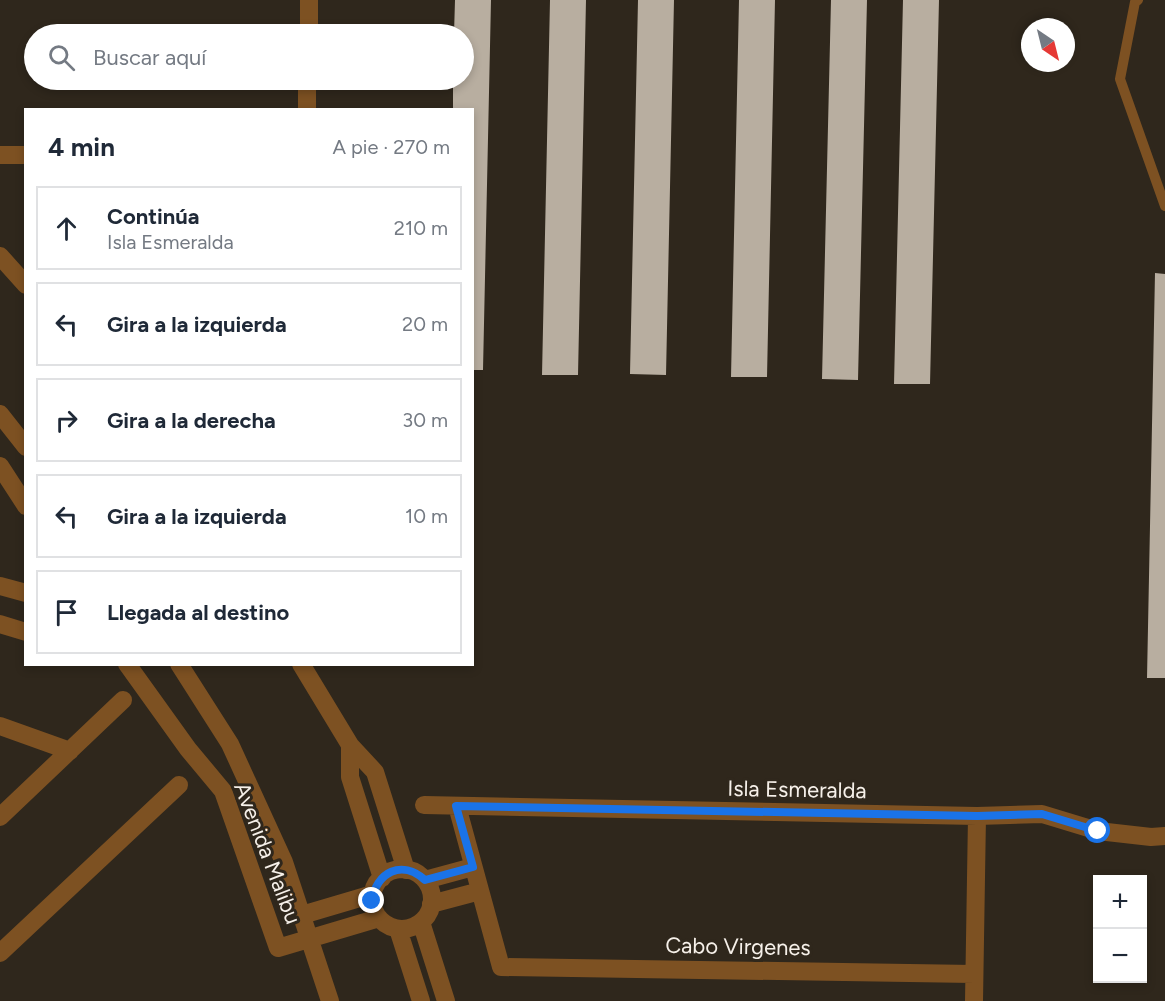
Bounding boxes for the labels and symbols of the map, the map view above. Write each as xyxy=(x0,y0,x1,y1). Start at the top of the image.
north arrow xyxy=(1021,18,1075,72)
street label: Isla Esmeralda xyxy=(727,775,867,804)
street label: Avenida Malibu xyxy=(228,778,307,928)
route start xyxy=(1084,817,1110,843)
route end xyxy=(358,887,384,913)
street label: Cabo Virgenes xyxy=(665,932,811,961)

